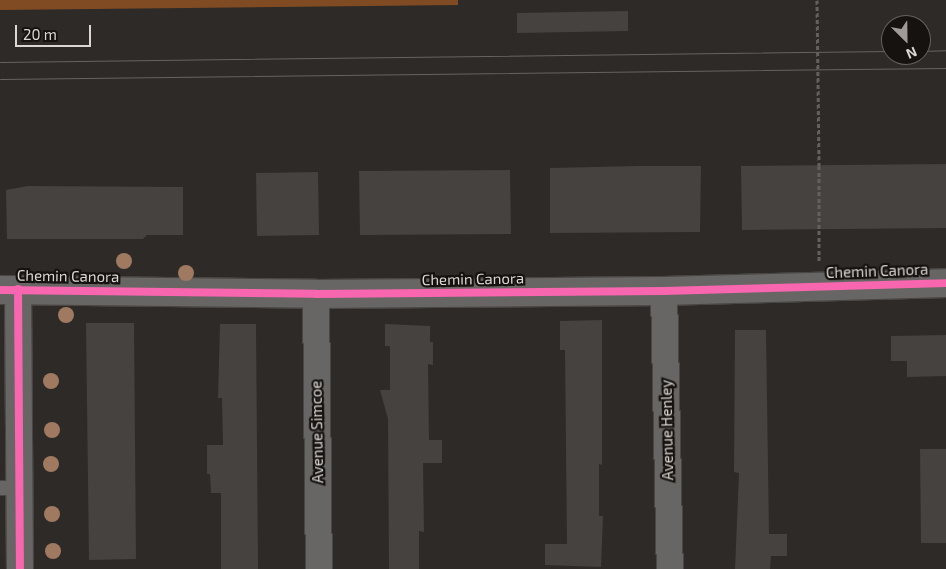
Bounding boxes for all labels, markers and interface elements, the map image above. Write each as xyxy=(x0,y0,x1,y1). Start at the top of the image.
scale bar xyxy=(18,15,94,47)
north arrow xyxy=(881,15,931,65)
text: 20 m xyxy=(23,25,57,43)
text: N xyxy=(904,44,920,63)
street label: Chemin Canora xyxy=(825,260,929,282)
street label: Chemin Canora xyxy=(17,266,119,286)
street label: Chemin Canora xyxy=(422,269,524,289)
street label: Avenue Henley xyxy=(657,379,677,481)
street label: Avenue Simcoe xyxy=(307,381,327,483)

